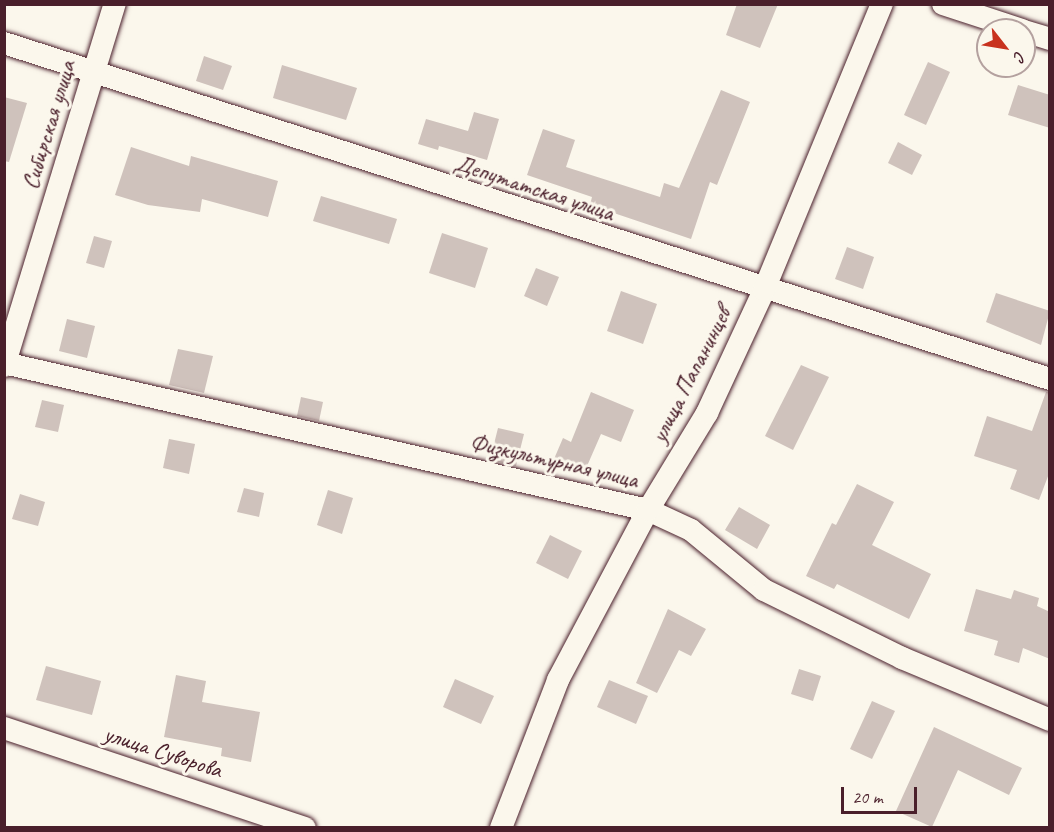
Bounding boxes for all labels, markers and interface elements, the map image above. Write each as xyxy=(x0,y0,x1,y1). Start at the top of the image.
north arrow xyxy=(976,18,1036,78)
text: С xyxy=(1009,48,1030,65)
street label: Сибирская улица xyxy=(15,56,83,194)
street label: Депутатская улица xyxy=(450,148,618,228)
street label: улица Папанинцев xyxy=(644,302,738,448)
street label: Физкультурная улица xyxy=(466,427,642,495)
street label: улица Суворова xyxy=(100,719,226,785)
scale bar xyxy=(844,775,920,813)
text: 20 m xyxy=(852,786,883,808)

